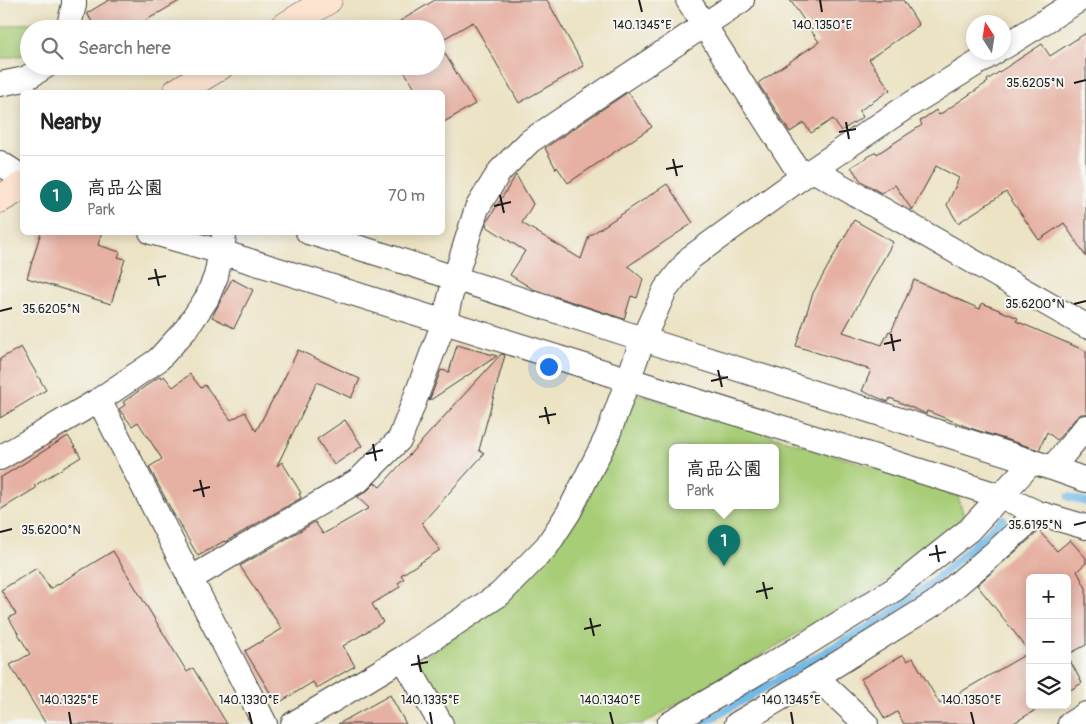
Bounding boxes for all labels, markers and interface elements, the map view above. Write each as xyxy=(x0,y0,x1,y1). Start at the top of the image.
north arrow xyxy=(966,15,1011,60)
text: 140.1345°E xyxy=(613,18,671,33)
text: 140.1350°E xyxy=(792,18,852,33)
search box xyxy=(20,20,445,75)
icon: search xyxy=(38,34,66,62)
text: Search here xyxy=(78,36,171,60)
text: 35.6205°N xyxy=(1006,76,1064,91)
text: Nearby xyxy=(40,109,101,136)
text: 高品公園 xyxy=(87,176,163,200)
text: 1 xyxy=(53,186,59,206)
text: 70 m xyxy=(388,186,425,206)
text: Park xyxy=(87,200,115,220)
text: 35.6200°N xyxy=(1005,297,1065,312)
text: 35.6205°N xyxy=(22,302,80,317)
your location xyxy=(536,354,562,380)
popup xyxy=(669,444,779,509)
text: 高品公園 xyxy=(686,457,762,481)
text: Park xyxy=(686,481,714,501)
text: 35.6195°N xyxy=(1008,518,1062,533)
text: 35.6200°N xyxy=(21,523,81,538)
pin: 1 xyxy=(708,525,740,566)
map controls xyxy=(1026,574,1071,709)
button: + xyxy=(1026,574,1071,619)
button: − xyxy=(1026,619,1071,664)
button: layers xyxy=(1026,664,1071,709)
text: 140.1325°E xyxy=(40,693,98,708)
text: 140.1330°E xyxy=(219,693,279,708)
text: 140.1335°E xyxy=(401,693,459,708)
text: 140.1340°E xyxy=(580,693,640,708)
text: 140.1345°E xyxy=(762,693,820,708)
text: 140.1350°E xyxy=(941,693,1001,708)

